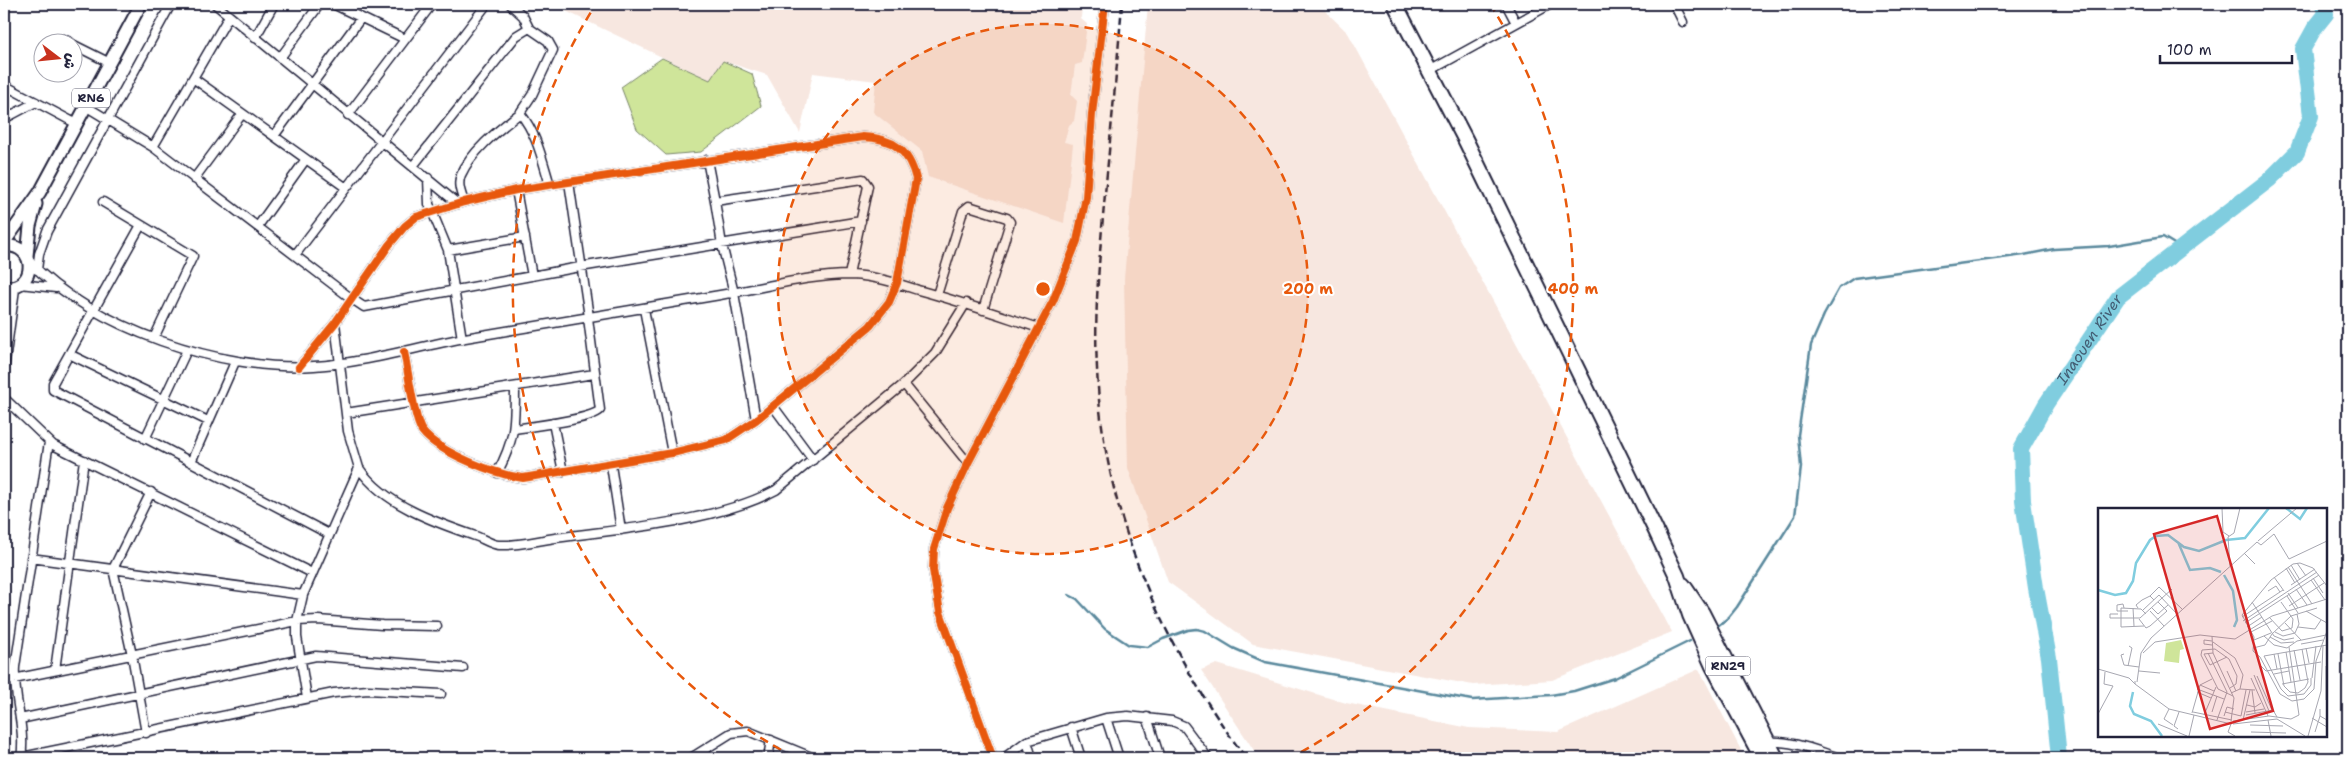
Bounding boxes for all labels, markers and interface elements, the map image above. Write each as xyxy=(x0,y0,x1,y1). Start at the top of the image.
north arrow xyxy=(32,32,82,82)
scale bar xyxy=(2160,32,2292,64)
text: 100 m xyxy=(2167,40,2212,60)
text: ش xyxy=(60,52,81,71)
road number: RN6 xyxy=(72,89,110,108)
text: 200 m xyxy=(1283,279,1333,299)
text: 400 m xyxy=(1548,279,1598,299)
centre of rings xyxy=(1034,280,1052,298)
water label: Inaouen River xyxy=(2051,290,2128,389)
inset map xyxy=(2098,508,2327,737)
road number: RN29 xyxy=(1706,656,1750,676)

